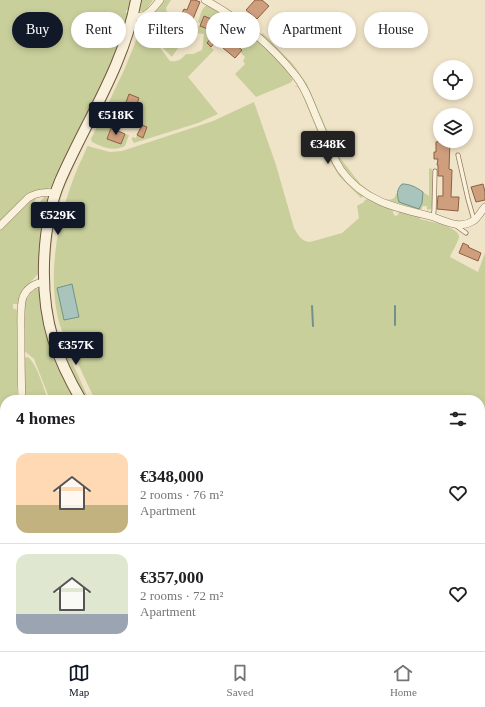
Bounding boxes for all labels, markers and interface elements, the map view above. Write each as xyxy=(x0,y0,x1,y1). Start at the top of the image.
chip: Buy xyxy=(12,12,63,48)
chip: Rent xyxy=(71,12,126,48)
chip: Filters xyxy=(134,12,198,48)
chip: New xyxy=(206,12,260,48)
chip: Apartment xyxy=(268,12,356,48)
chip: House xyxy=(364,12,428,48)
map controls xyxy=(433,60,473,148)
button: locate xyxy=(433,60,473,100)
pin: €518K xyxy=(88,102,144,136)
text: €518K xyxy=(98,107,134,122)
button: layers xyxy=(433,108,473,148)
pin: €348K xyxy=(300,131,356,165)
text: €348K xyxy=(310,136,346,151)
pin: €529K xyxy=(30,202,86,236)
text: €529K xyxy=(40,207,76,222)
pin: €357K xyxy=(48,332,104,366)
text: €357K xyxy=(58,337,94,352)
icon: filters xyxy=(447,408,469,430)
text: 4 homes xyxy=(16,409,75,428)
text: €348,000 xyxy=(140,467,204,486)
icon: home xyxy=(48,469,96,517)
icon: heart xyxy=(447,482,469,504)
text: 2 rooms · 76 m² xyxy=(140,487,223,502)
text: Apartment xyxy=(140,503,196,518)
text: €357,000 xyxy=(140,568,204,587)
icon: home xyxy=(48,570,96,618)
icon: heart xyxy=(447,583,469,605)
text: 2 rooms · 72 m² xyxy=(140,588,223,603)
text: Apartment xyxy=(140,604,196,619)
tab: Map xyxy=(68,662,90,698)
tab: Saved xyxy=(227,662,254,698)
tab: Home xyxy=(390,662,417,698)

